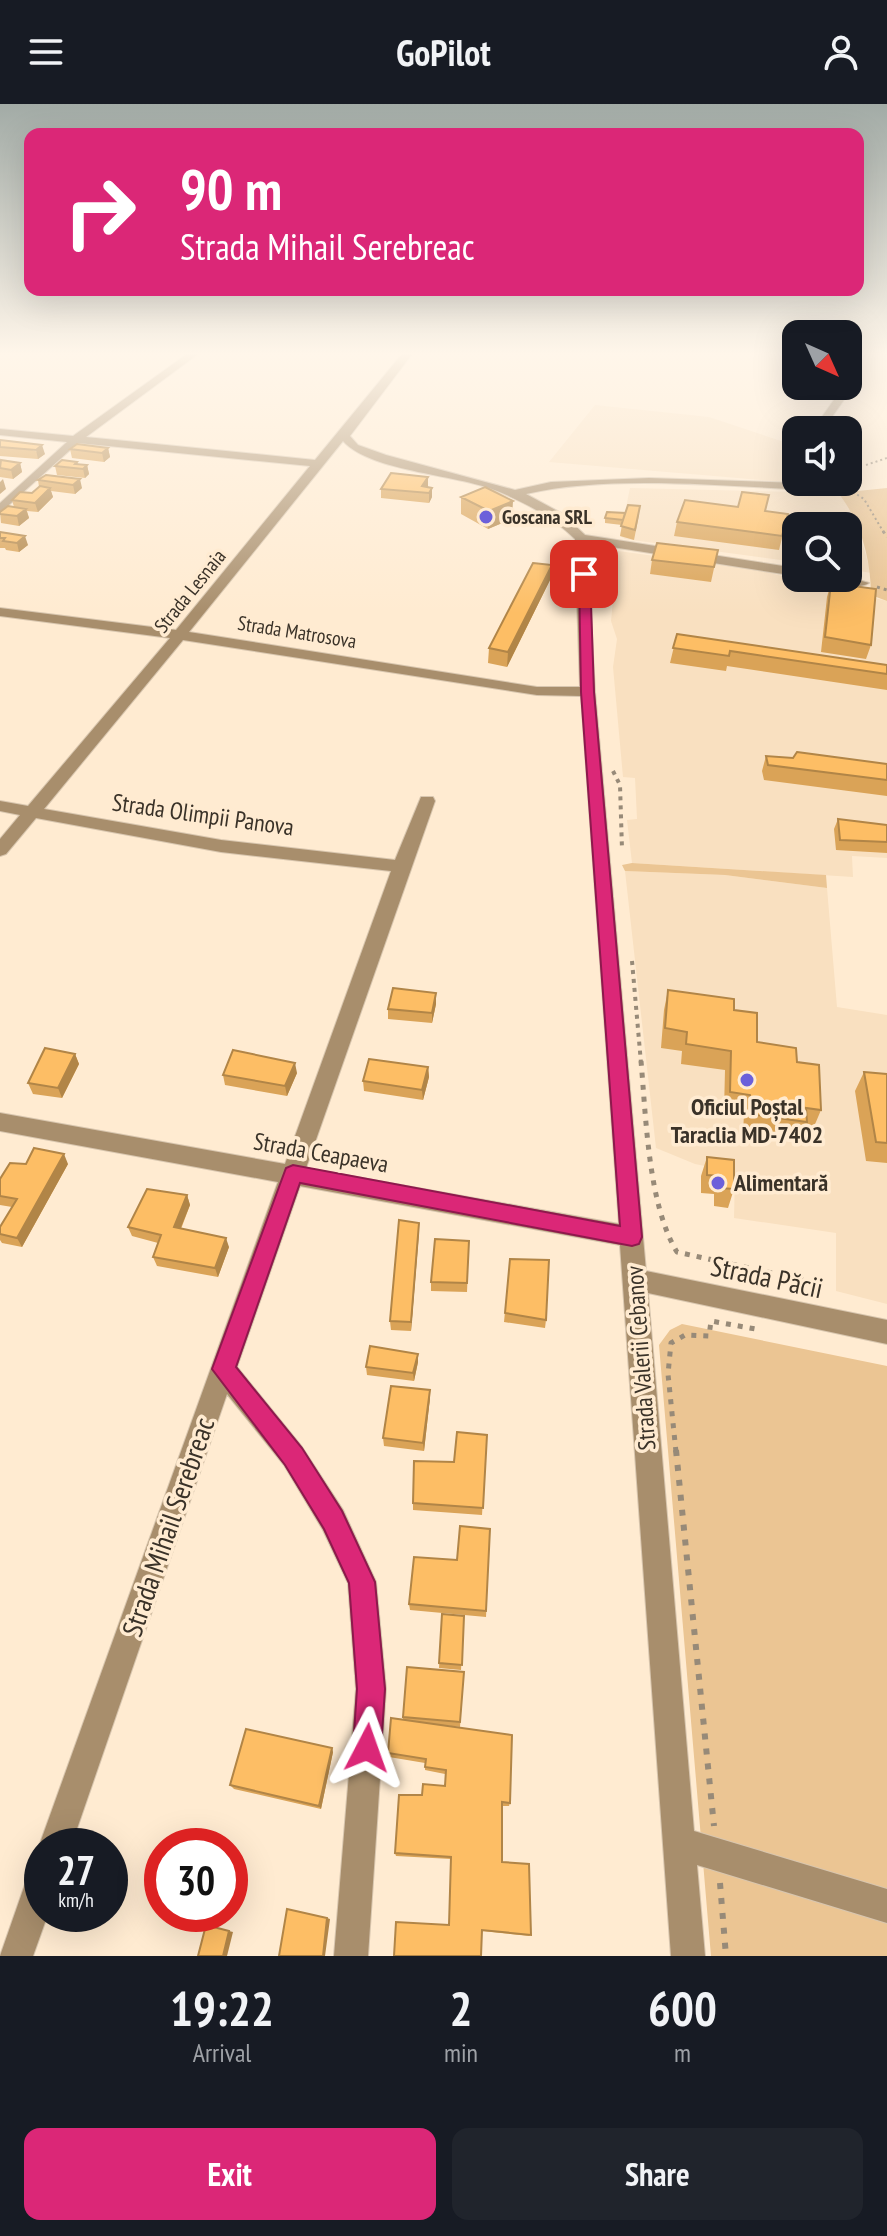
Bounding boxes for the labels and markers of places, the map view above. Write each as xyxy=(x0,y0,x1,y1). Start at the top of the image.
place label: Goscana SRL xyxy=(502,504,592,530)
marker: Goscana SRL xyxy=(477,508,495,526)
pin xyxy=(550,540,618,608)
marker: Oficiul Poștal Taraclia MD-7402 xyxy=(738,1071,756,1089)
place label: Oficiul Poștal Taraclia MD-7402 xyxy=(671,1091,823,1150)
place label: Alimentară xyxy=(733,1167,828,1198)
marker: Alimentară xyxy=(709,1174,727,1192)

